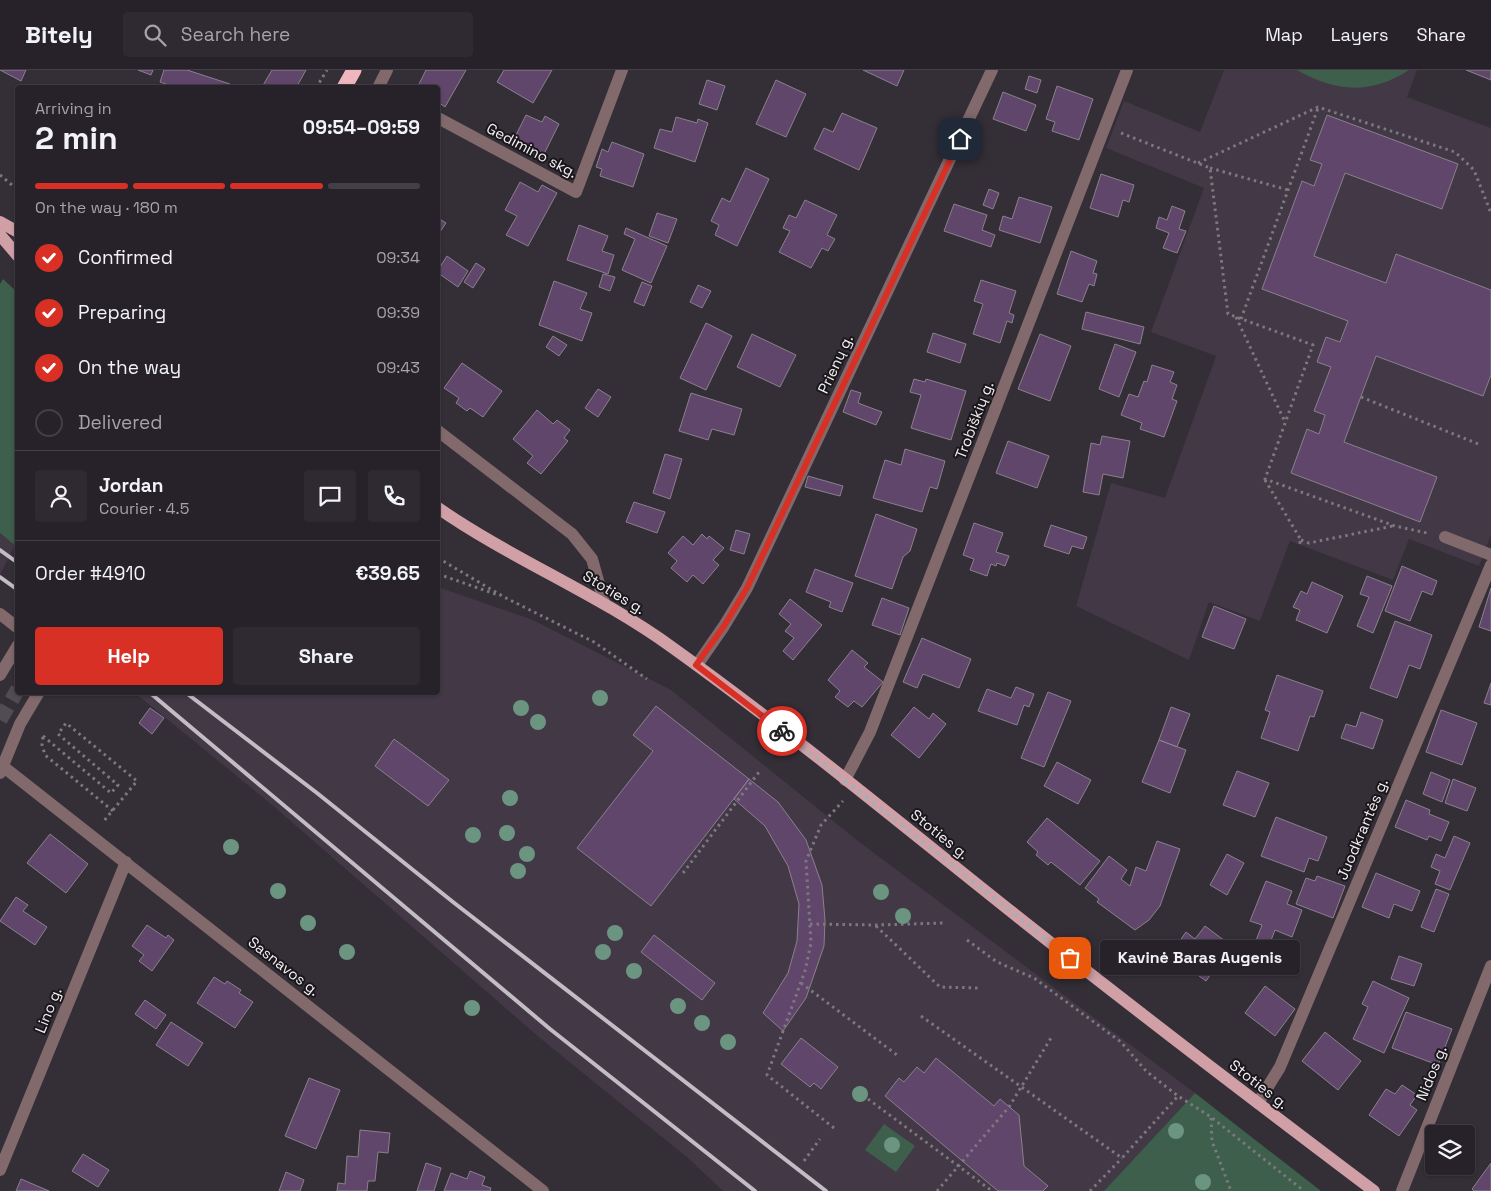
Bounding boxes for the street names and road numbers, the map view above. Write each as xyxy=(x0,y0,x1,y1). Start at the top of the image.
street label: Gedimino skg. xyxy=(483,118,581,182)
street label: Prienų g. xyxy=(813,332,857,396)
street label: Trobiškių g. xyxy=(950,378,998,462)
street label: Stoties g. xyxy=(579,566,649,618)
street label: Juodkrantės g. xyxy=(1332,775,1392,883)
street label: Stoties g. xyxy=(907,805,973,863)
street label: Sasnavos g. xyxy=(245,932,323,1000)
street label: Lino g. xyxy=(30,984,66,1036)
street label: Nidos g. xyxy=(1411,1043,1451,1103)
street label: Stoties g. xyxy=(1226,1055,1292,1113)

